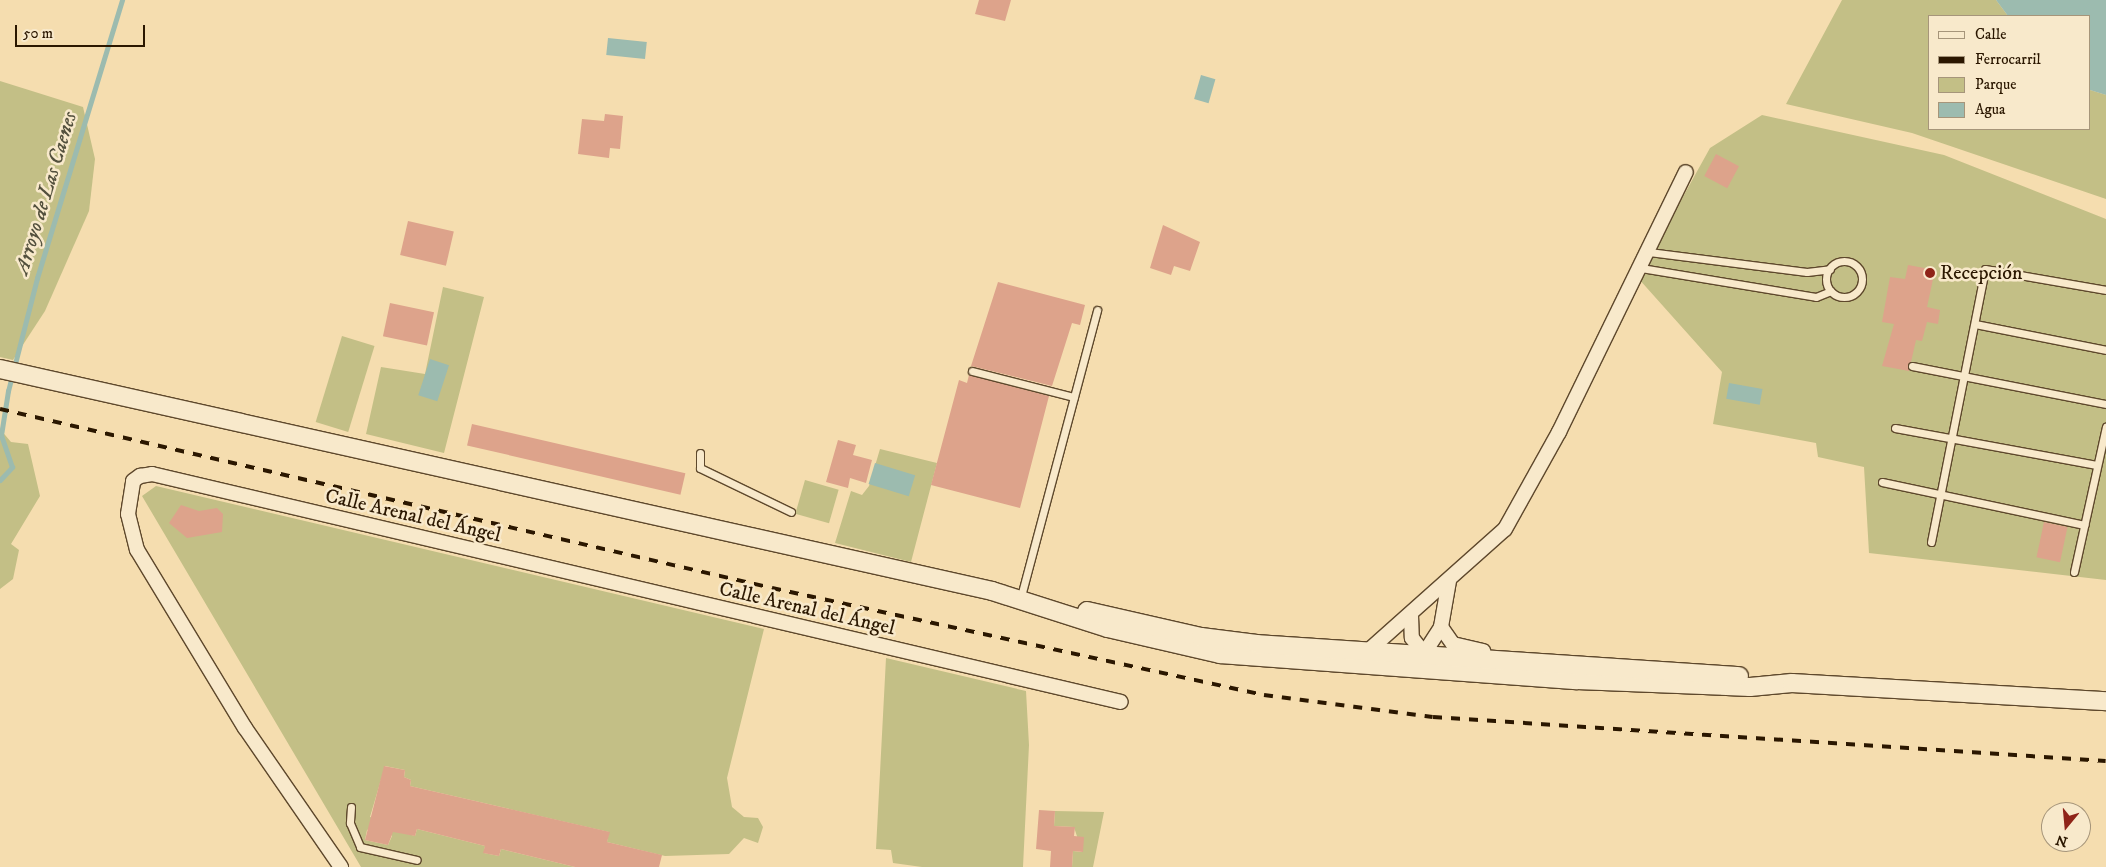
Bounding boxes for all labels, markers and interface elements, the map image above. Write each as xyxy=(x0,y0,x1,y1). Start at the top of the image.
scale bar xyxy=(18,15,148,47)
legend xyxy=(1928,15,2091,130)
text: 50 m xyxy=(23,24,53,43)
text: Calle xyxy=(1975,25,2007,44)
text: Ferrocarril xyxy=(1975,50,2041,69)
text: Parque xyxy=(1975,75,2016,94)
text: Agua xyxy=(1975,100,2005,119)
water label: Arroyo de Las Caenes xyxy=(9,109,83,277)
place label: Recepción xyxy=(1940,261,2022,285)
marker: Recepción xyxy=(1924,267,1936,279)
street label: Calle Arenal del Ángel xyxy=(323,484,503,548)
street label: Calle Arenal del Ángel xyxy=(717,577,897,641)
north arrow xyxy=(2041,802,2091,852)
text: N xyxy=(2054,830,2070,851)

